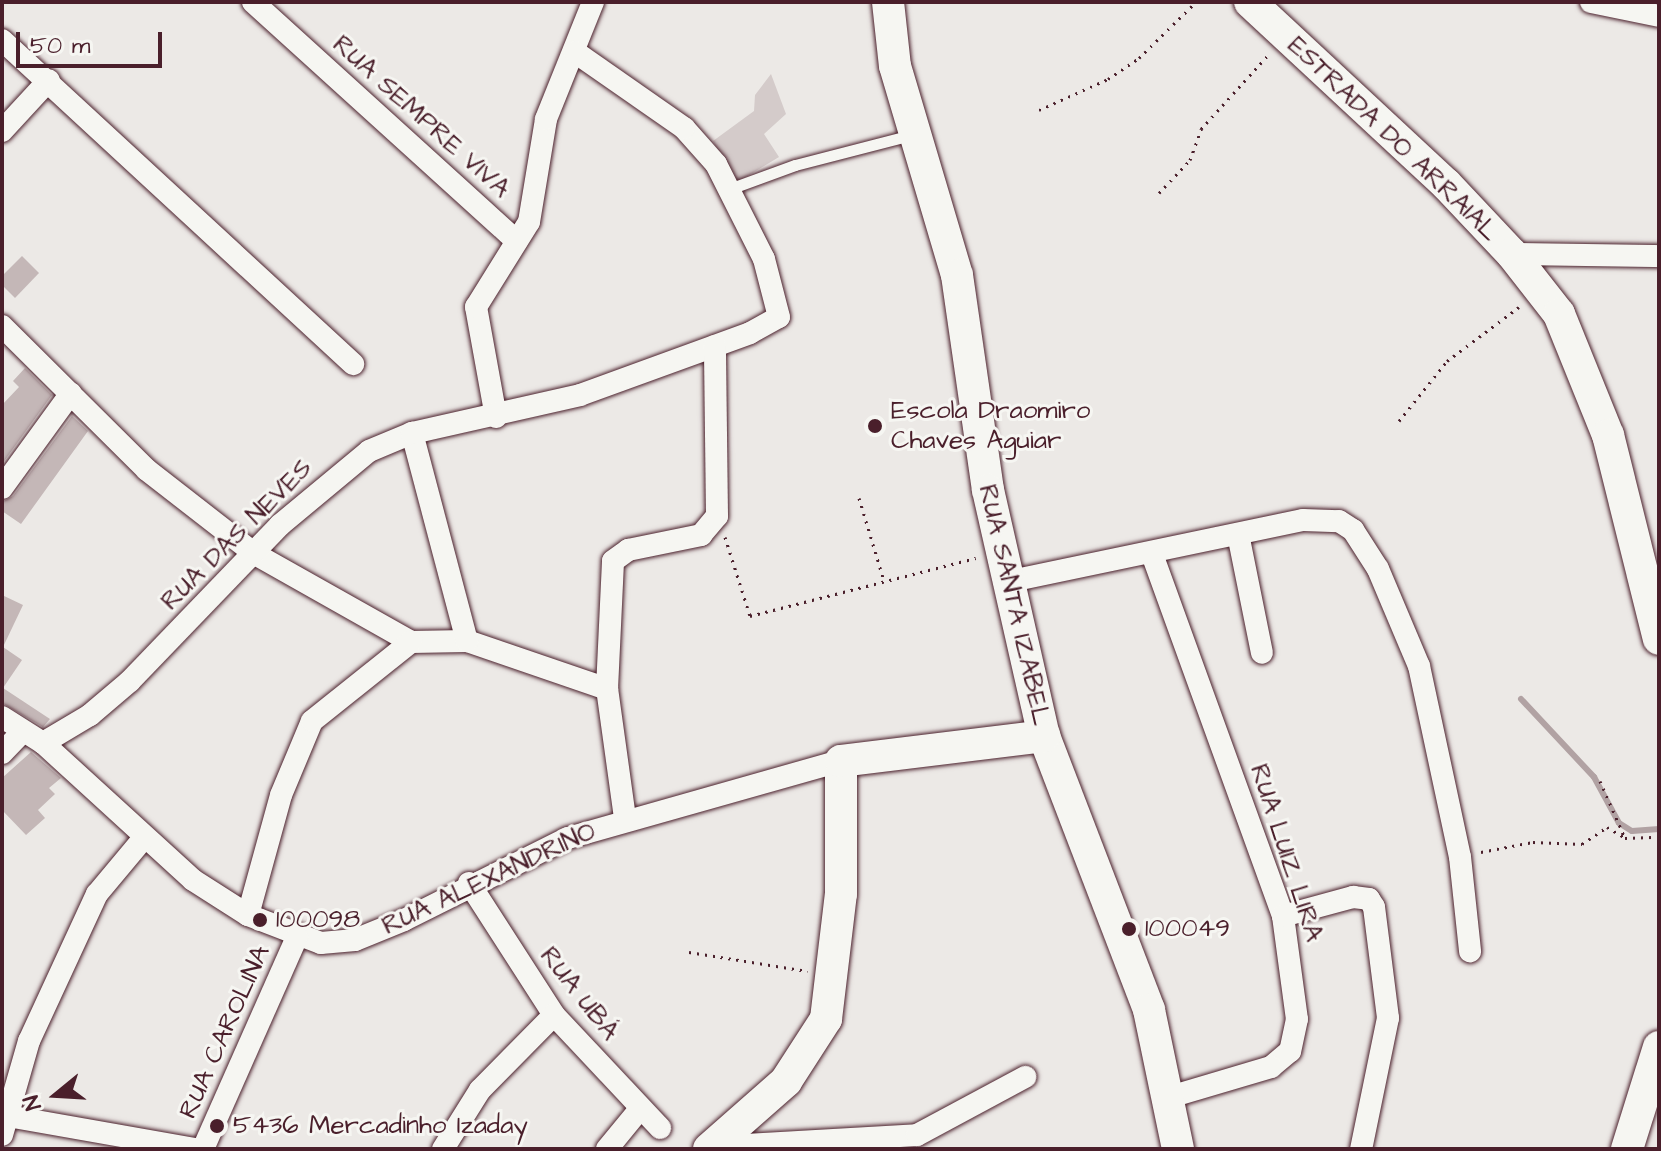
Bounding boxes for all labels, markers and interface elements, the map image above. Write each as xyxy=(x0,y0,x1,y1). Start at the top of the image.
scale bar xyxy=(20,16,166,66)
text: 50 m xyxy=(30,29,90,63)
street label: RUA SEMPRE VIVA xyxy=(326,29,516,205)
street label: ESTRADA DO ARRAIAL xyxy=(1281,30,1505,248)
place label: Escola Draomiro Chaves Aguiar xyxy=(891,395,1090,456)
marker: Escola Draomiro Chaves Aguiar xyxy=(866,417,884,435)
street label: RUA DAS NEVES xyxy=(155,453,319,617)
street label: RUA SANTA IZABEL xyxy=(971,482,1057,728)
street label: RUA LUIZ LIRA xyxy=(1243,760,1329,946)
street label: RUA ALEXANDRINO xyxy=(377,816,601,942)
place label: 100098 xyxy=(276,904,360,936)
marker: 100098 xyxy=(251,911,269,929)
place label: 100049 xyxy=(1145,913,1230,945)
marker: 100049 xyxy=(1120,920,1138,938)
street label: RUA CAROLINA xyxy=(173,941,277,1123)
street label: RUA UBÁ xyxy=(533,941,625,1047)
north arrow xyxy=(16,1055,96,1135)
text: N xyxy=(16,1091,50,1114)
place label: 5436 Mercadinho Izaday xyxy=(233,1110,528,1142)
marker: 5436 Mercadinho Izaday xyxy=(208,1117,226,1135)

